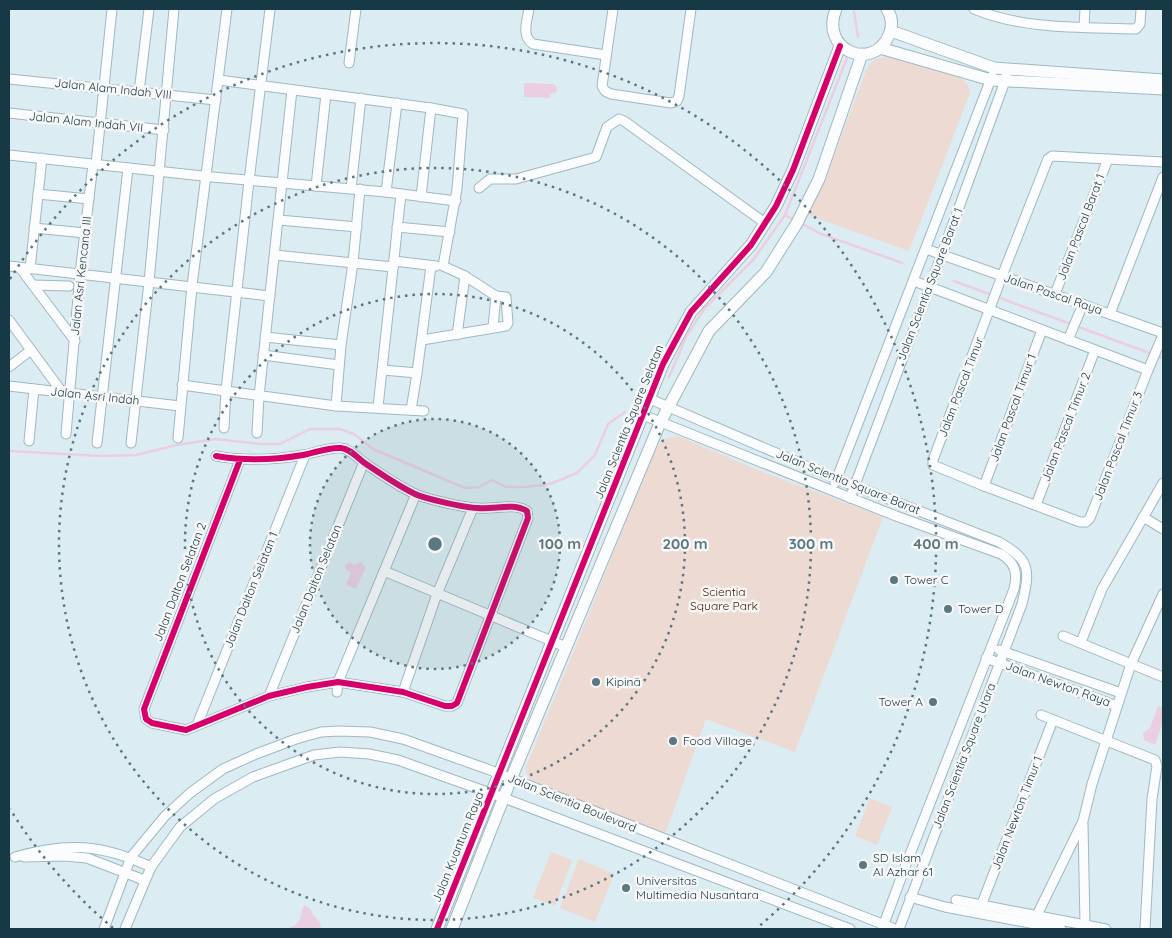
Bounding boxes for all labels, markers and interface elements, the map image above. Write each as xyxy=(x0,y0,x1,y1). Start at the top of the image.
street label: Jalan Alam Indah VIII xyxy=(54,75,172,102)
street label: Jalan Alam Indah VII xyxy=(28,108,144,135)
street label: Jalan Pascal Barat 1 xyxy=(1053,172,1108,282)
street label: Jalan Scientia Square Barat 1 xyxy=(894,206,966,362)
street label: Jalan Asri Kencana III xyxy=(67,216,94,336)
street label: Jalan Pascal Raya xyxy=(1002,270,1104,317)
street label: Jalan Pascal Timur xyxy=(935,334,987,439)
street label: Jalan Scientia Square Selatan xyxy=(591,342,666,501)
street label: Jalan Pascal Timur 1 xyxy=(986,352,1039,464)
street label: Jalan Pascal Timur 2 xyxy=(1038,370,1093,484)
street label: Jalan Asri Indah xyxy=(50,383,140,408)
street label: Jalan Pascal Timur 3 xyxy=(1090,389,1145,503)
street label: Jalan Scientia Square Barat xyxy=(774,446,923,517)
street label: Jalan Dalton Selatan 2 xyxy=(150,520,209,643)
street label: Jalan Dalton Selatan xyxy=(287,522,344,636)
street label: Jalan Dalton Selatan 1 xyxy=(220,530,281,650)
text: 100 m xyxy=(539,534,581,553)
text: 200 m xyxy=(663,534,708,553)
text: 300 m xyxy=(789,534,833,553)
text: 400 m xyxy=(913,534,959,553)
centre of rings xyxy=(426,535,444,553)
place label: Tower C xyxy=(904,572,949,587)
marker: Tower C xyxy=(888,574,900,586)
park label: Scientia Square Park xyxy=(690,584,758,613)
place label: Tower D xyxy=(958,601,1004,616)
marker: Tower D xyxy=(942,603,954,615)
street label: Jalan Newton Raya xyxy=(1004,658,1113,709)
place label: Kipinä xyxy=(606,674,641,689)
marker: Kipinä xyxy=(590,676,602,688)
street label: Jalan Scientia Square Utara xyxy=(929,681,998,831)
place label: Tower A xyxy=(878,694,923,709)
marker: Tower A xyxy=(927,696,939,708)
place label: Food Village xyxy=(683,733,752,748)
marker: Food Village xyxy=(667,735,679,747)
street label: Jalan Newton Timur 1 xyxy=(988,754,1045,872)
street label: Jalan Scientia Boulevard xyxy=(506,770,639,835)
street label: Jalan Kuantum Raya xyxy=(428,789,487,904)
place label: SD Islam Al Azhar 61 xyxy=(873,850,933,879)
marker: SD Islam Al Azhar 61 xyxy=(857,859,869,871)
place label: Universitas Multimedia Nusantara xyxy=(636,873,759,902)
marker: Universitas Multimedia Nusantara xyxy=(620,882,632,894)

